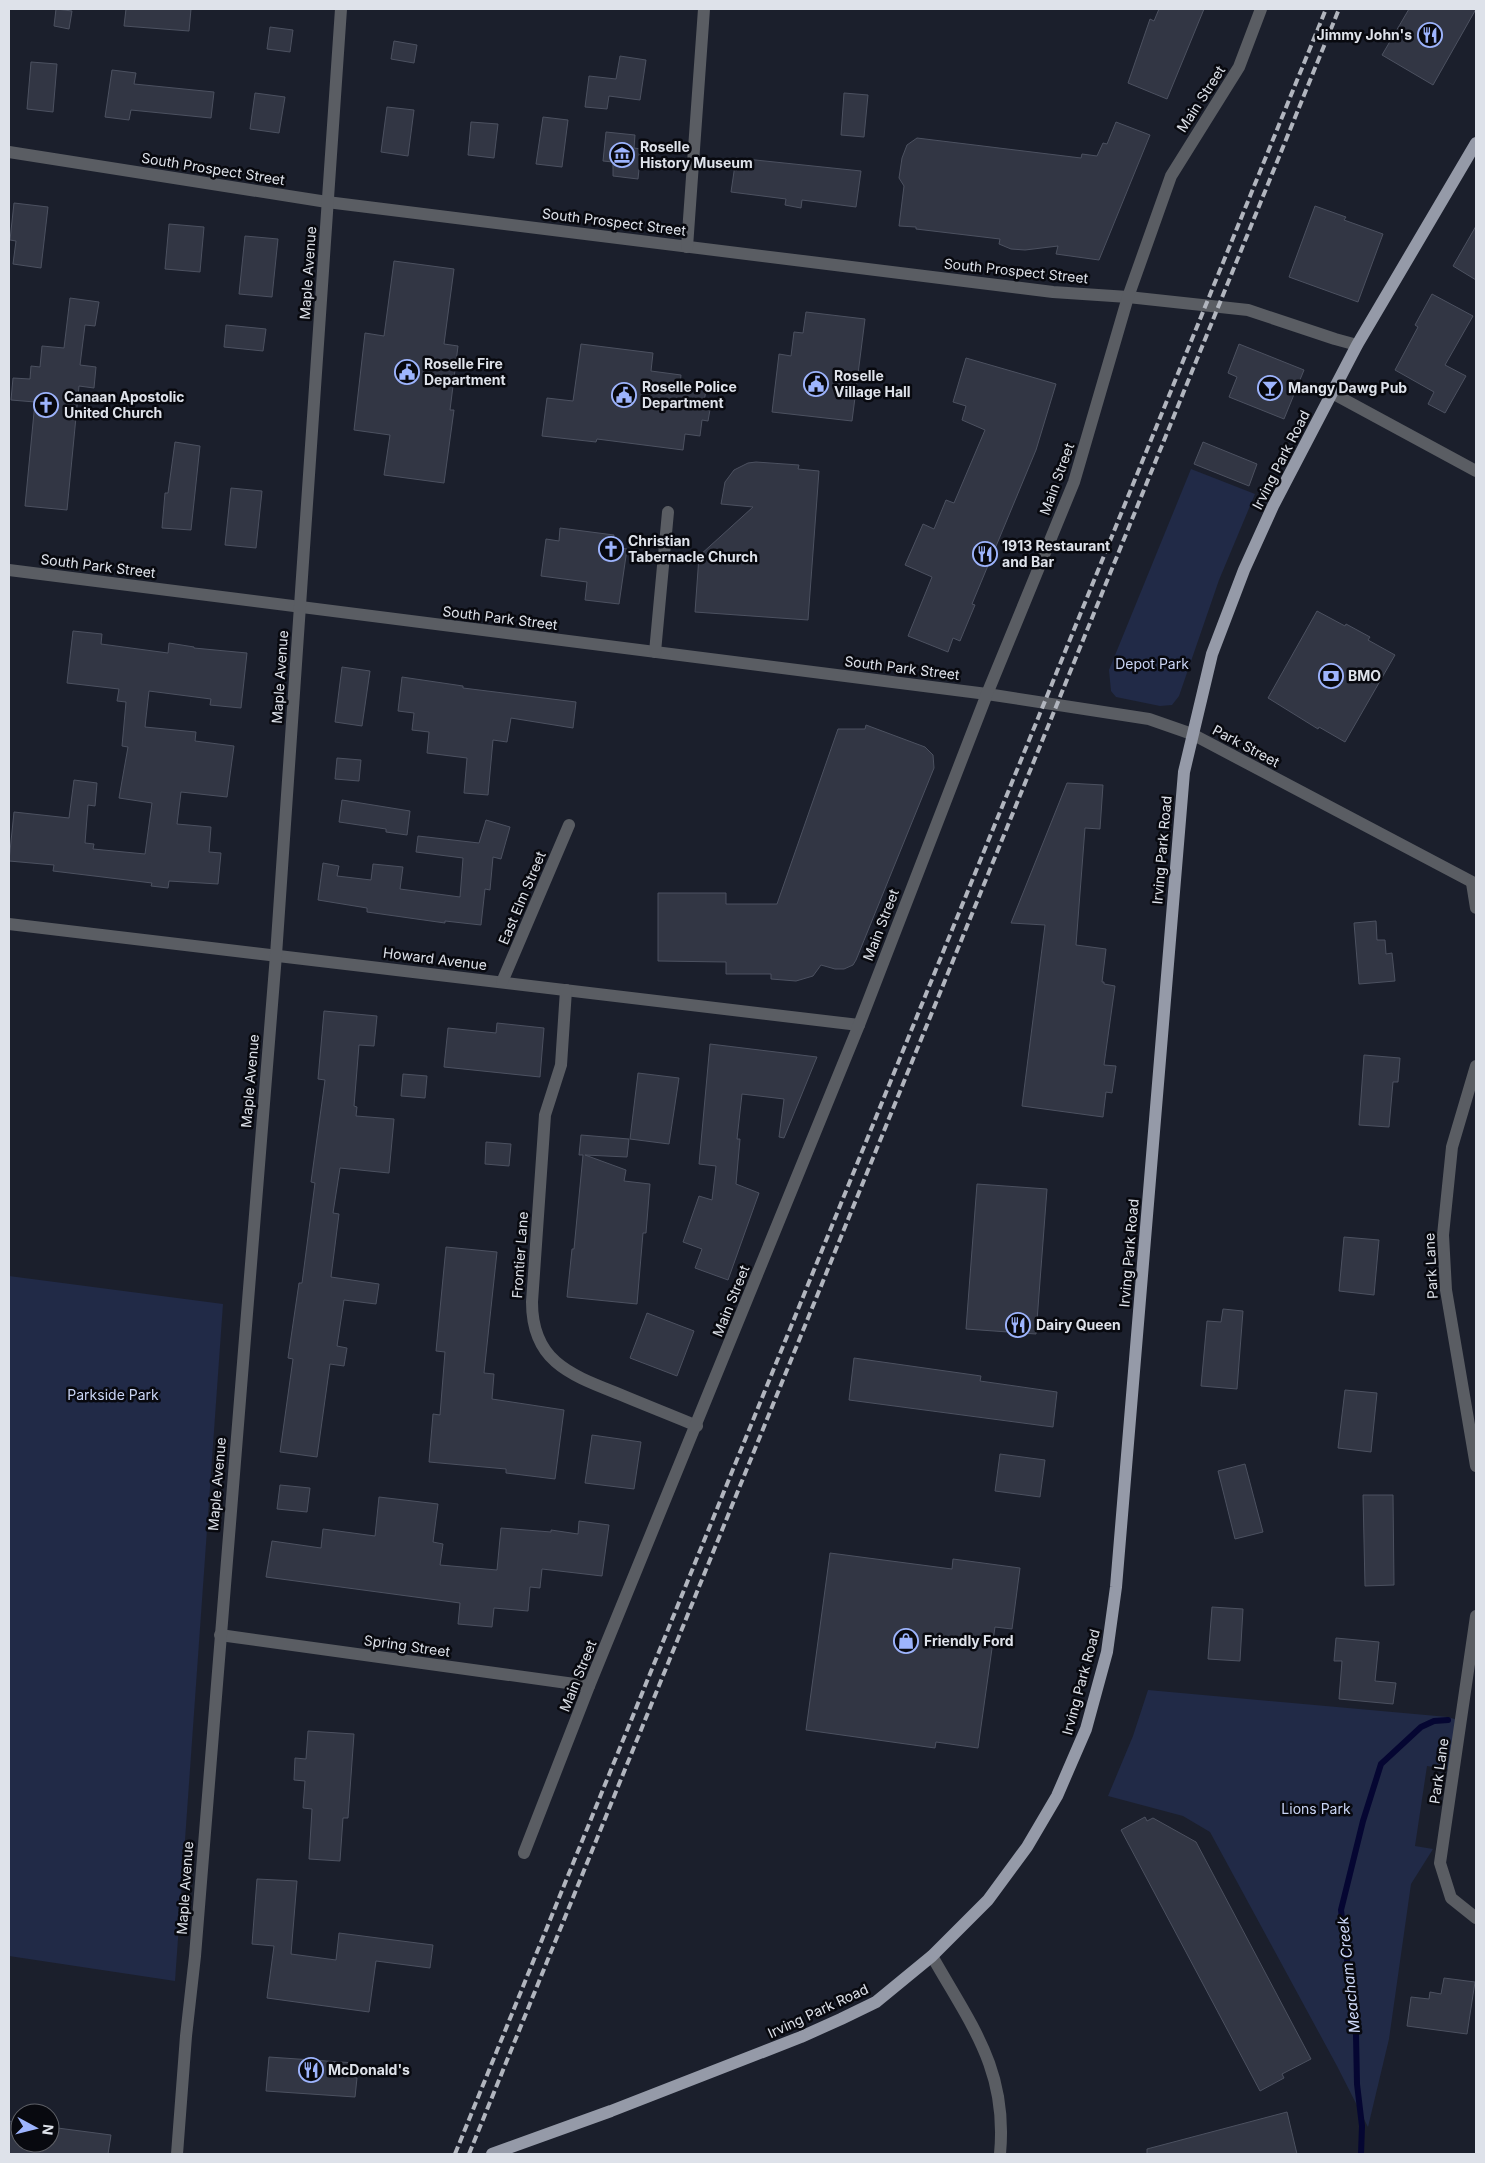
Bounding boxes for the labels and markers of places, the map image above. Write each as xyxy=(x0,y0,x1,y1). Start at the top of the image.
restaurant icon: Jimmy John's xyxy=(1417,22,1443,48)
place label: Jimmy John's xyxy=(1317,26,1412,43)
place label: Roselle History Museum xyxy=(640,138,753,171)
museum icon: Roselle History Museum xyxy=(609,142,635,168)
place label: Roselle Fire Department xyxy=(424,355,506,388)
public building icon: Roselle Fire Department xyxy=(394,359,420,385)
place label: Roselle Village Hall xyxy=(834,367,911,400)
public building icon: Roselle Village Hall xyxy=(803,371,829,397)
bar icon: Mangy Dawg Pub xyxy=(1257,375,1283,401)
place label: Roselle Police Department xyxy=(642,378,737,411)
place label: Mangy Dawg Pub xyxy=(1288,379,1407,396)
public building icon: Roselle Police Department xyxy=(611,382,637,408)
place label: Canaan Apostolic United Church xyxy=(64,388,185,421)
church icon: Canaan Apostolic United Church xyxy=(33,392,59,418)
place label: Christian Tabernacle Church xyxy=(628,532,758,565)
church icon: Christian Tabernacle Church xyxy=(598,536,624,562)
place label: 1913 Restaurant and Bar xyxy=(1002,537,1110,570)
restaurant icon: 1913 Restaurant and Bar xyxy=(972,541,998,567)
bank icon: BMO xyxy=(1318,663,1344,689)
place label: BMO xyxy=(1348,667,1381,684)
restaurant icon: Dairy Queen xyxy=(1005,1312,1031,1338)
place label: Dairy Queen xyxy=(1036,1316,1121,1333)
shop icon: Friendly Ford xyxy=(893,1628,919,1654)
place label: Friendly Ford xyxy=(924,1632,1014,1649)
restaurant icon: McDonald's xyxy=(298,2057,324,2083)
place label: McDonald's xyxy=(328,2061,410,2078)

